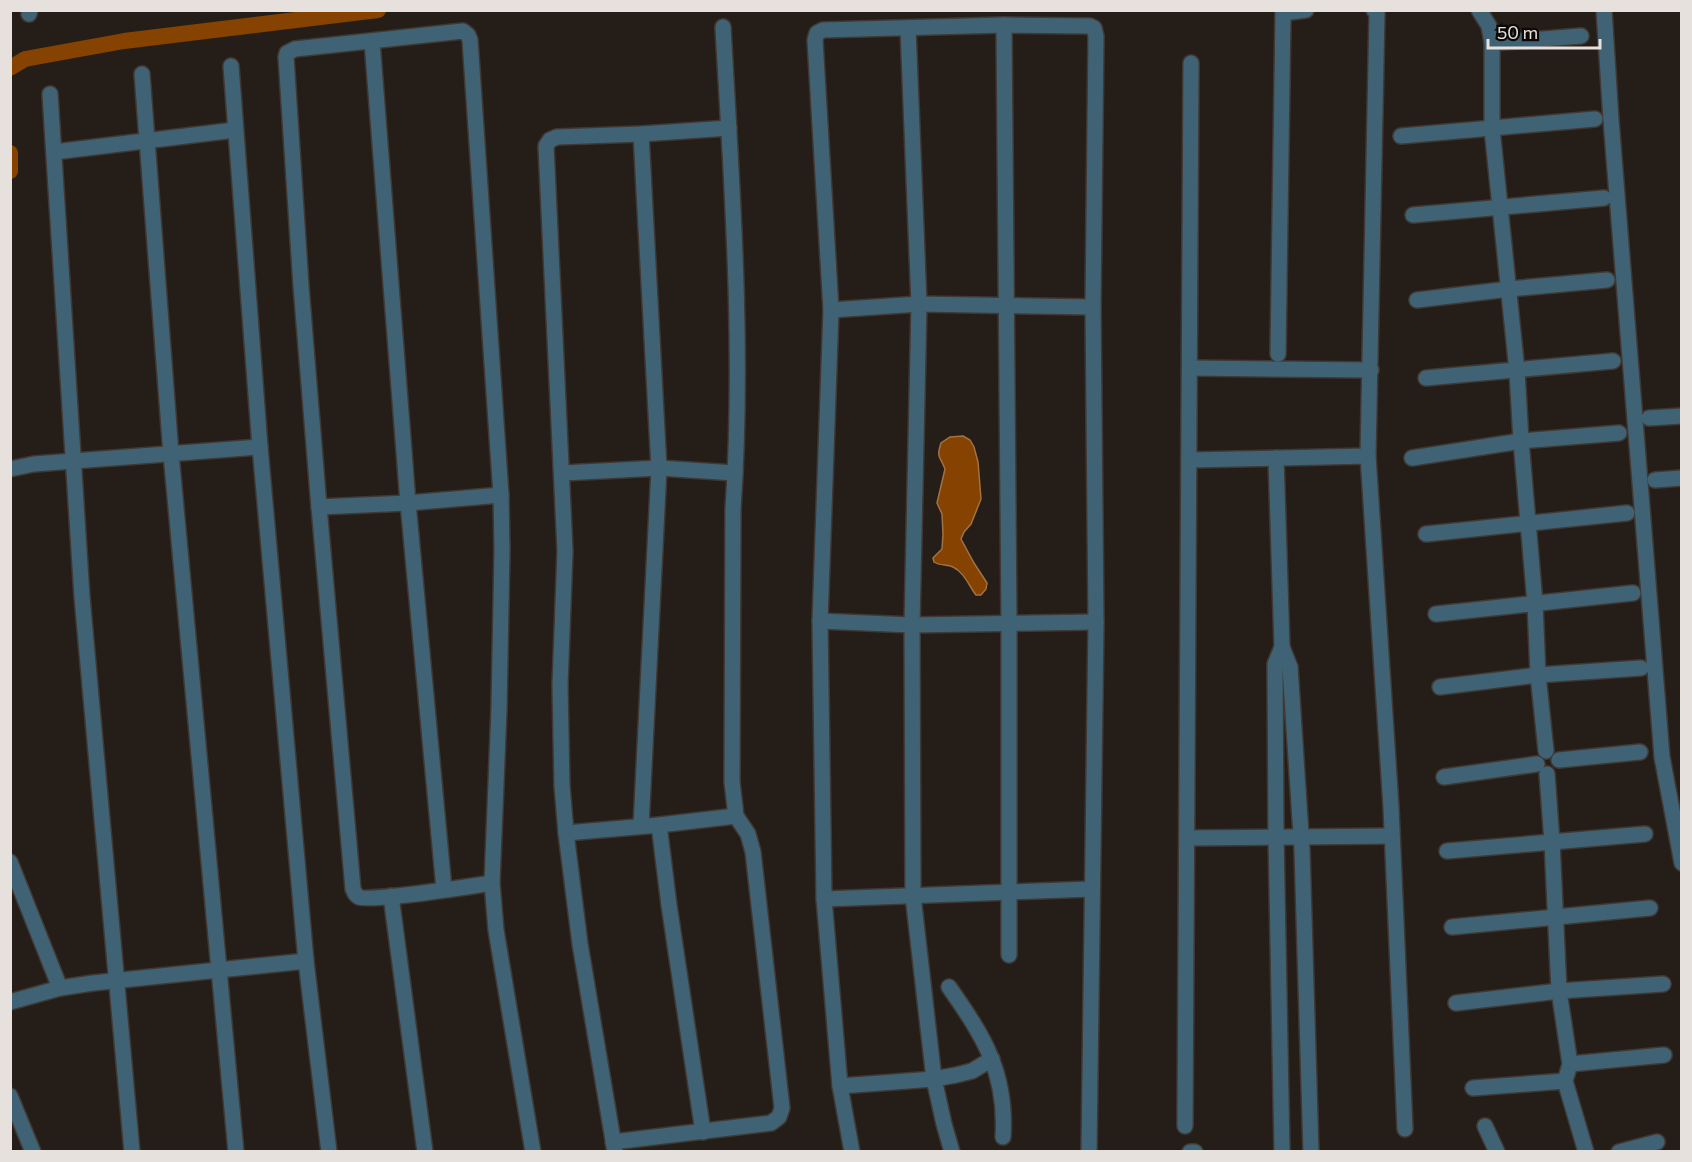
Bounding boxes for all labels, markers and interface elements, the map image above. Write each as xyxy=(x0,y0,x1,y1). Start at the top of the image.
scale bar xyxy=(1488,12,1600,50)
text: 50 m xyxy=(1497,21,1538,43)

